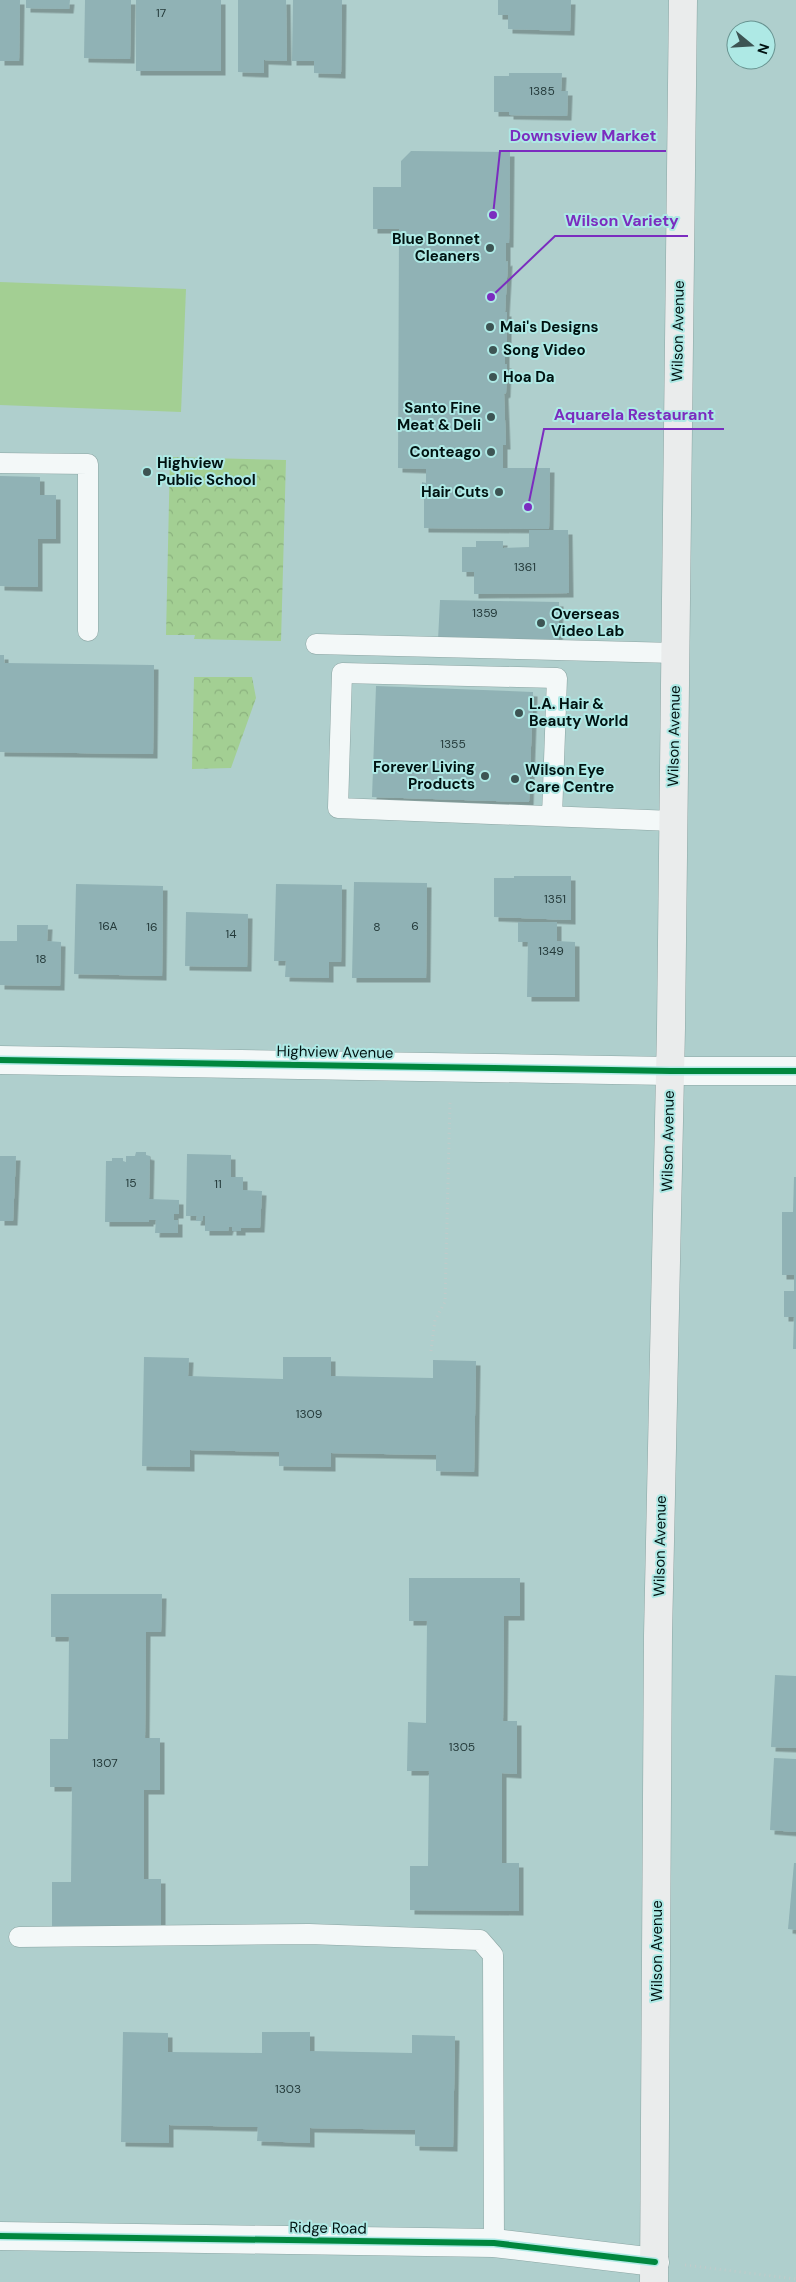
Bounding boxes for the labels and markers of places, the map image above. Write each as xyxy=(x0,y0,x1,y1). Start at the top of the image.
callout: Downsview Market xyxy=(500,120,666,151)
callout: Wilson Variety xyxy=(555,205,688,236)
place label: Blue Bonnet Cleaners xyxy=(392,229,480,266)
marker: Blue Bonnet Cleaners xyxy=(484,242,496,254)
place label: Mai's Designs xyxy=(500,317,599,337)
marker: Mai's Designs xyxy=(484,321,496,333)
place label: Song Video xyxy=(503,340,586,360)
marker: Song Video xyxy=(487,344,499,356)
place label: Hoa Da xyxy=(503,367,555,387)
marker: Hoa Da xyxy=(487,371,499,383)
place label: Santo Fine Meat & Deli xyxy=(397,398,481,435)
callout: Aquarela Restaurant xyxy=(544,398,724,429)
marker: Santo Fine Meat & Deli xyxy=(485,411,497,423)
place label: Conteago xyxy=(410,442,481,462)
marker: Conteago xyxy=(485,446,497,458)
place label: Highview Public School xyxy=(157,453,256,490)
marker: Highview Public School xyxy=(141,466,153,478)
place label: Hair Cuts xyxy=(421,482,489,502)
marker: Hair Cuts xyxy=(493,486,505,498)
place label: Overseas Video Lab xyxy=(551,604,624,641)
marker: Overseas Video Lab xyxy=(535,617,547,629)
place label: L.A. Hair & Beauty World xyxy=(529,694,628,731)
marker: L.A. Hair & Beauty World xyxy=(513,707,525,719)
place label: Forever Living Products xyxy=(373,757,475,794)
place label: Wilson Eye Care Centre xyxy=(525,760,614,797)
marker: Forever Living Products xyxy=(479,770,491,782)
marker: Wilson Eye Care Centre xyxy=(509,773,521,785)

